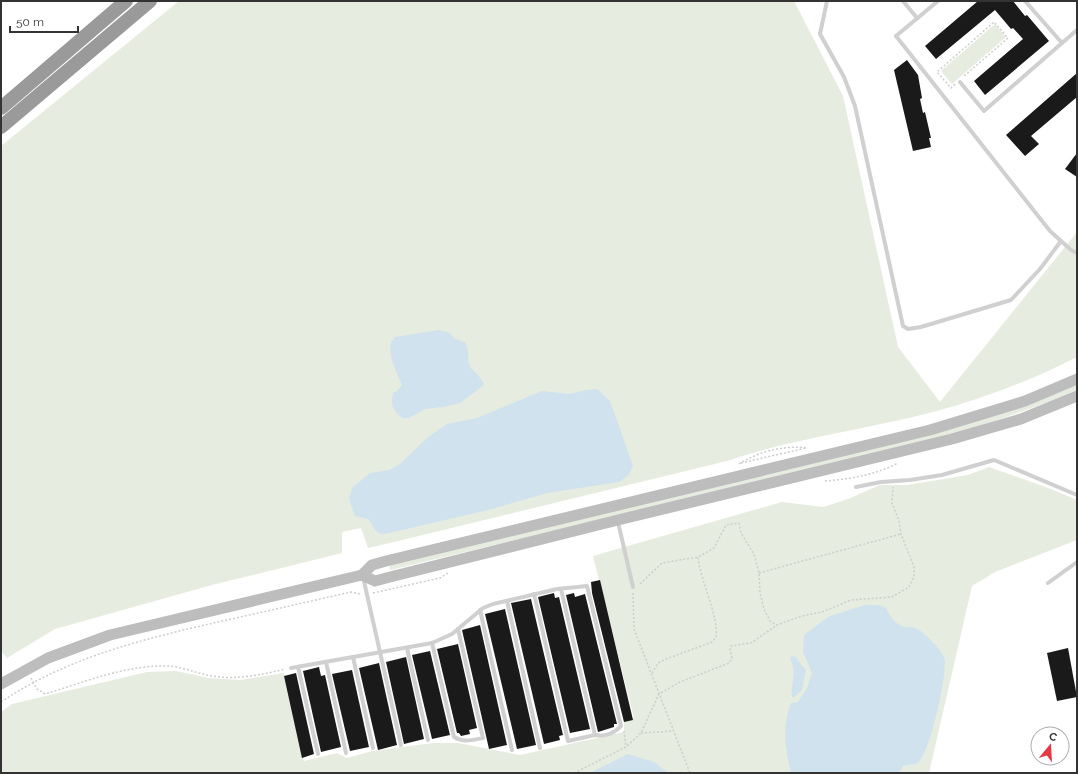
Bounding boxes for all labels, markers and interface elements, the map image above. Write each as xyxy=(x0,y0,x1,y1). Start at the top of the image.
scale bar xyxy=(10,8,78,34)
text: 50 m xyxy=(16,15,44,29)
north arrow xyxy=(1030,726,1070,766)
text: С xyxy=(1047,730,1059,744)

